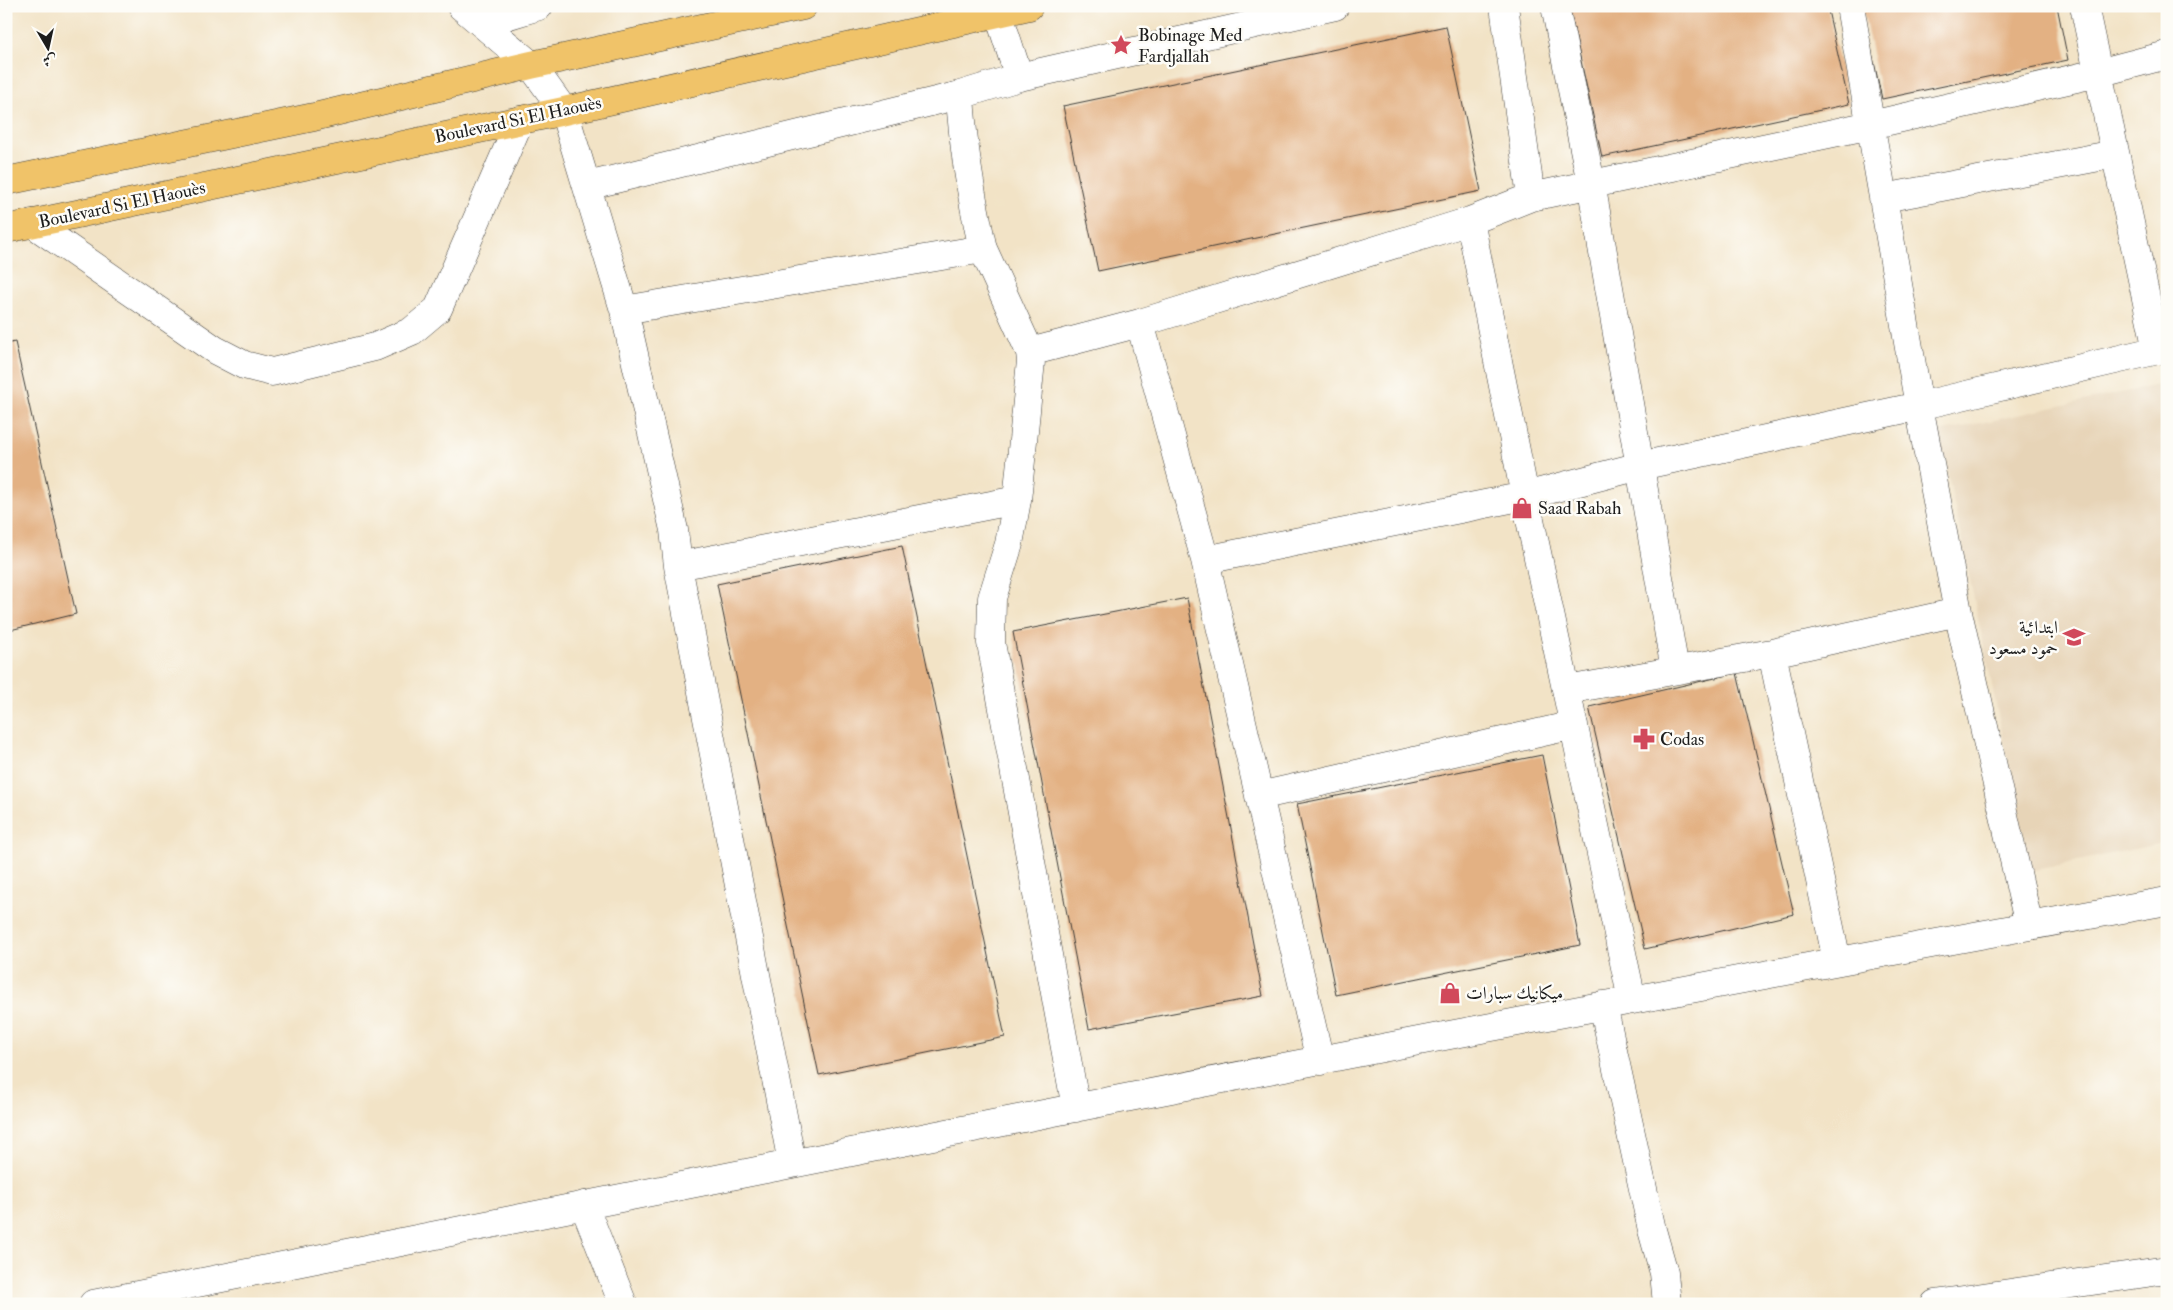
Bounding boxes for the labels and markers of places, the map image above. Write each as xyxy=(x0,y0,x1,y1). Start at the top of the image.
place label: Bobinage Med Fardjallah xyxy=(1138,24,1243,68)
place icon: Bobinage Med Fardjallah xyxy=(1108,32,1134,58)
shop icon: Saad Rabah xyxy=(1509,495,1535,521)
place label: Saad Rabah xyxy=(1538,497,1622,520)
place label: ابتدائية حمود مسعود xyxy=(1989,616,2058,660)
school or university icon: ابتدائية حمود مسعود xyxy=(2061,624,2087,650)
pharmacy icon: Codas xyxy=(1631,726,1657,752)
place label: Codas xyxy=(1660,728,1704,751)
shop icon: ميكانيك سبارات xyxy=(1437,980,1463,1006)
place label: ميكانيك سبارات xyxy=(1466,982,1563,1005)

